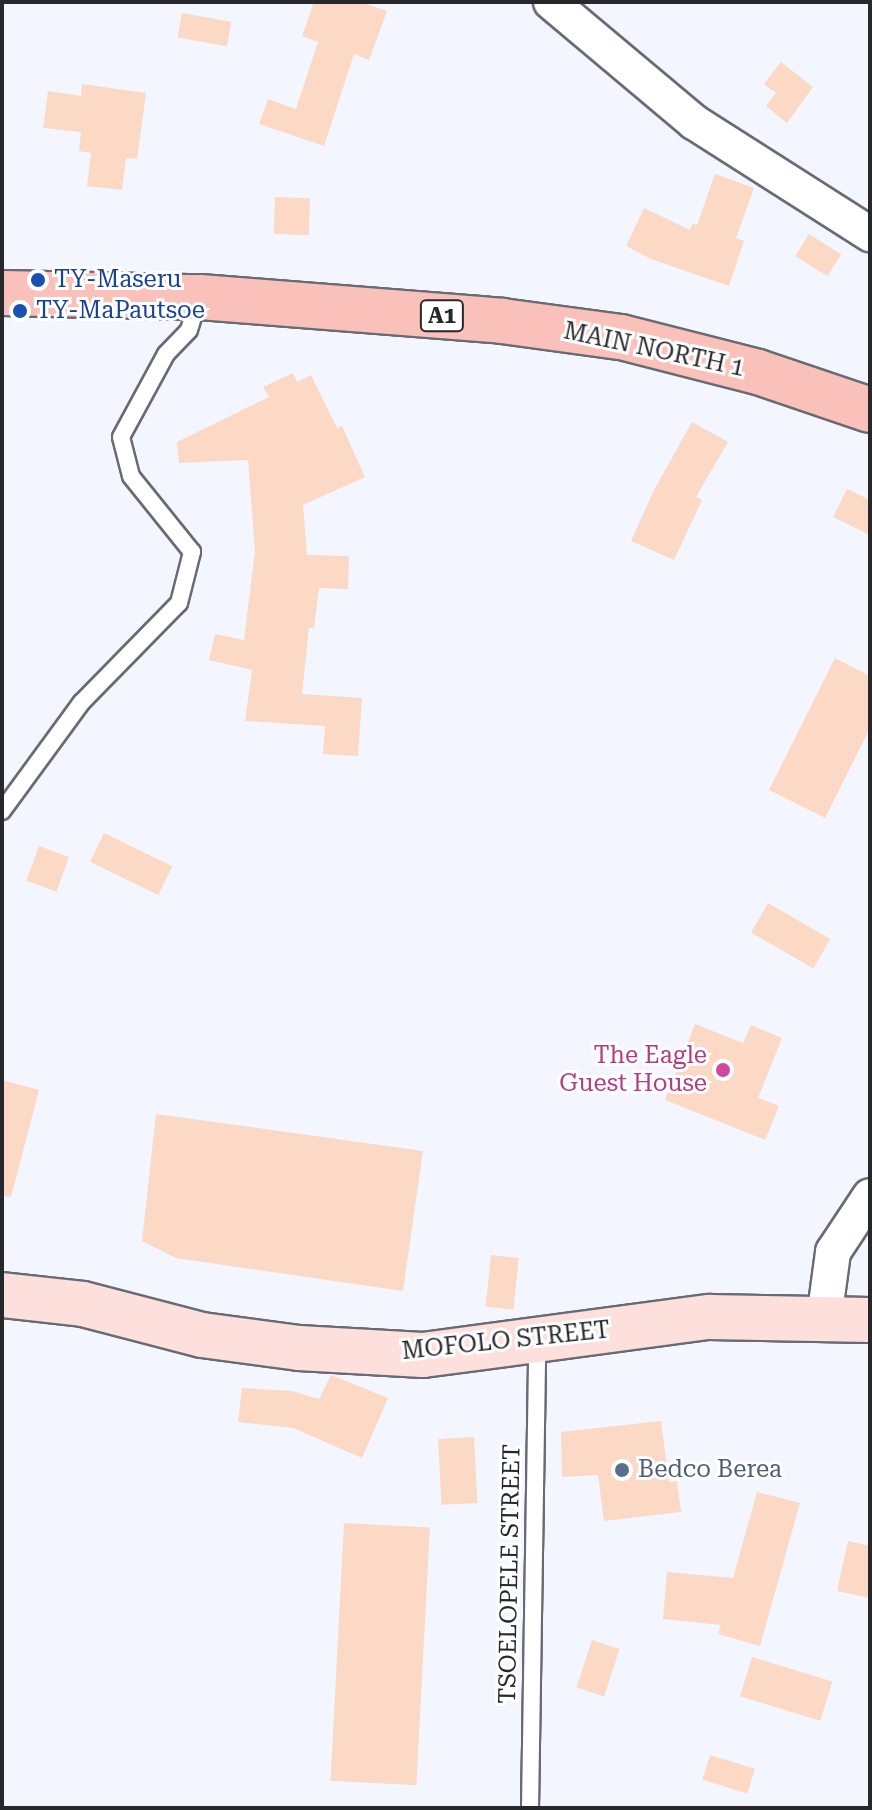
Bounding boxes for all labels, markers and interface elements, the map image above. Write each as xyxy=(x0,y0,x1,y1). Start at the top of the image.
place label: TY-Maseru xyxy=(54,266,181,294)
marker: TY-Maseru xyxy=(29,271,47,289)
place label: TY-MaPautsoe xyxy=(36,297,205,325)
road number: A1 xyxy=(418,298,466,334)
marker: TY-MaPautsoe xyxy=(11,302,29,320)
street label: MAIN NORTH 1 xyxy=(561,317,747,383)
place label: The Eagle Guest House xyxy=(559,1042,707,1098)
marker: The Eagle Guest House xyxy=(714,1061,732,1079)
street label: MOFOLO STREET xyxy=(400,1316,612,1366)
street label: TSOELOPELE STREET xyxy=(493,1444,527,1704)
place label: Bedco Berea xyxy=(638,1456,782,1484)
marker: Bedco Berea xyxy=(613,1461,631,1479)

